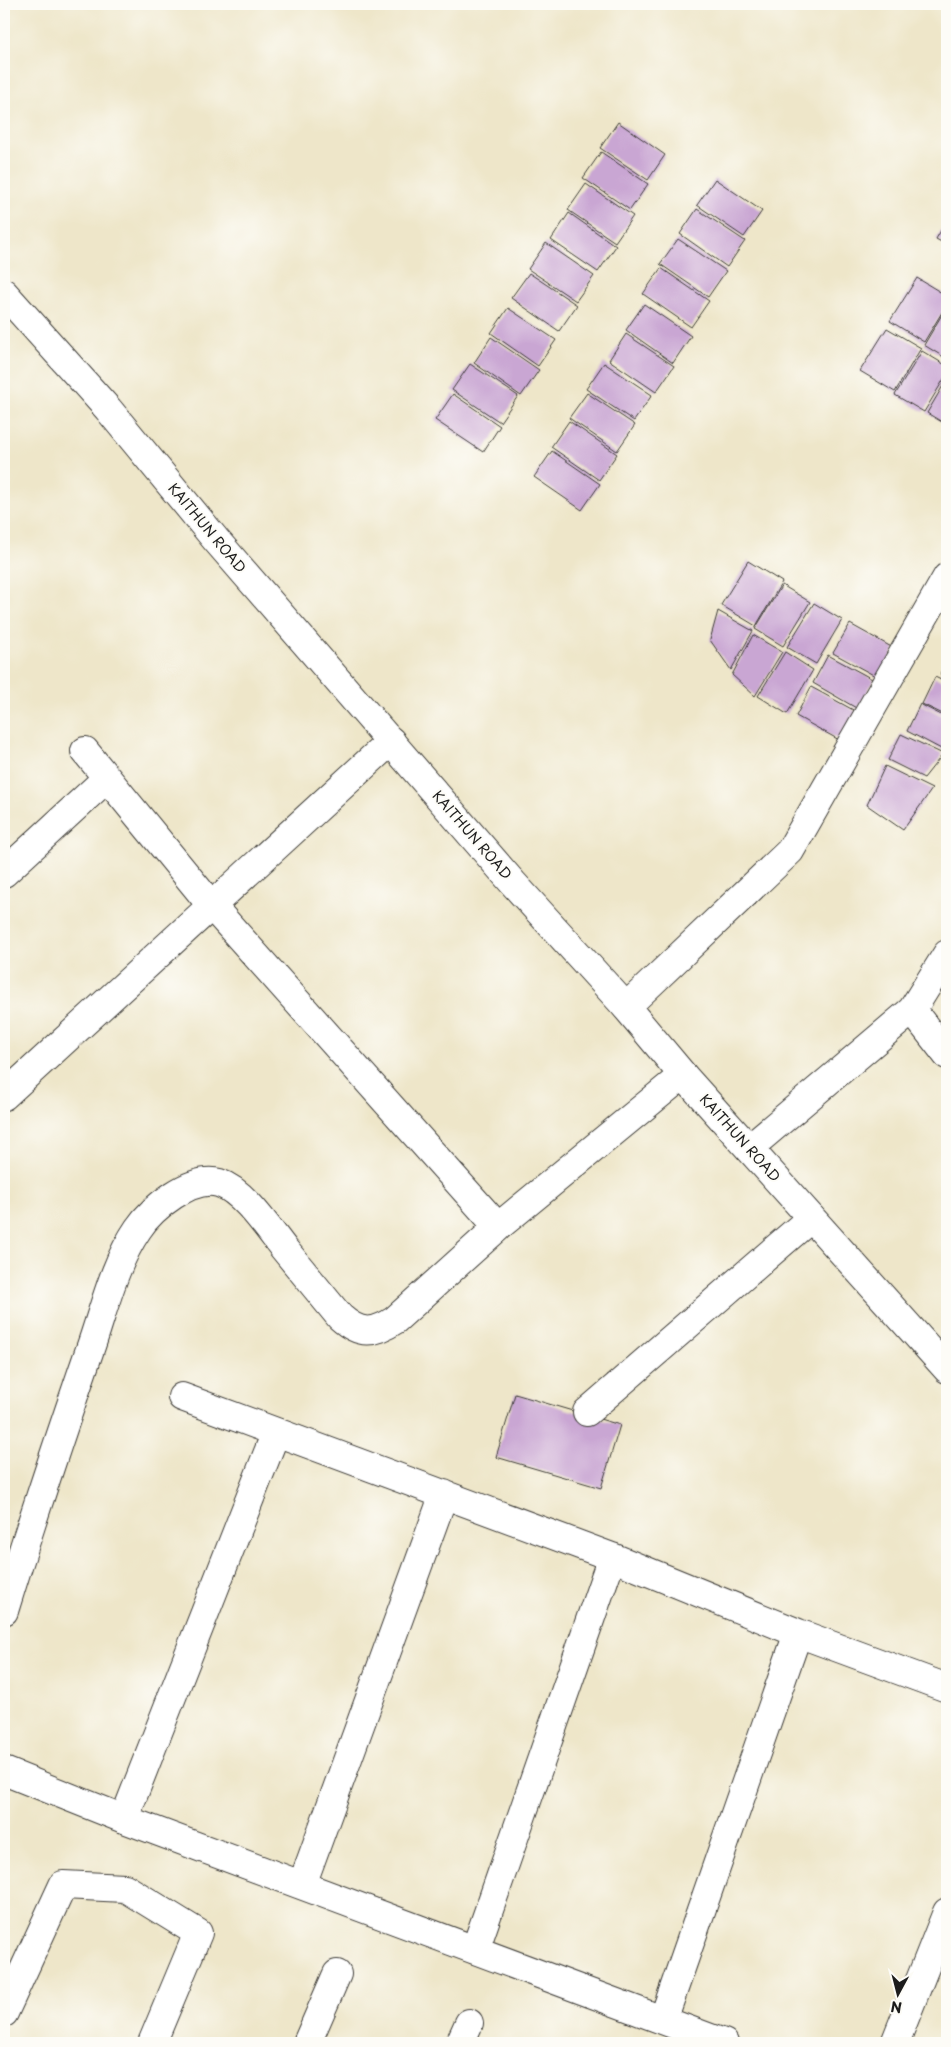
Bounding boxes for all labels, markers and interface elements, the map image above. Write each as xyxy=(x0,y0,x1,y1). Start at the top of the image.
street label: KAITHUN ROAD xyxy=(163,478,251,577)
street label: KAITHUN ROAD xyxy=(428,786,517,884)
street label: KAITHUN ROAD xyxy=(695,1089,786,1186)
north arrow xyxy=(874,1970,924,2020)
text: N xyxy=(890,1996,903,2018)

